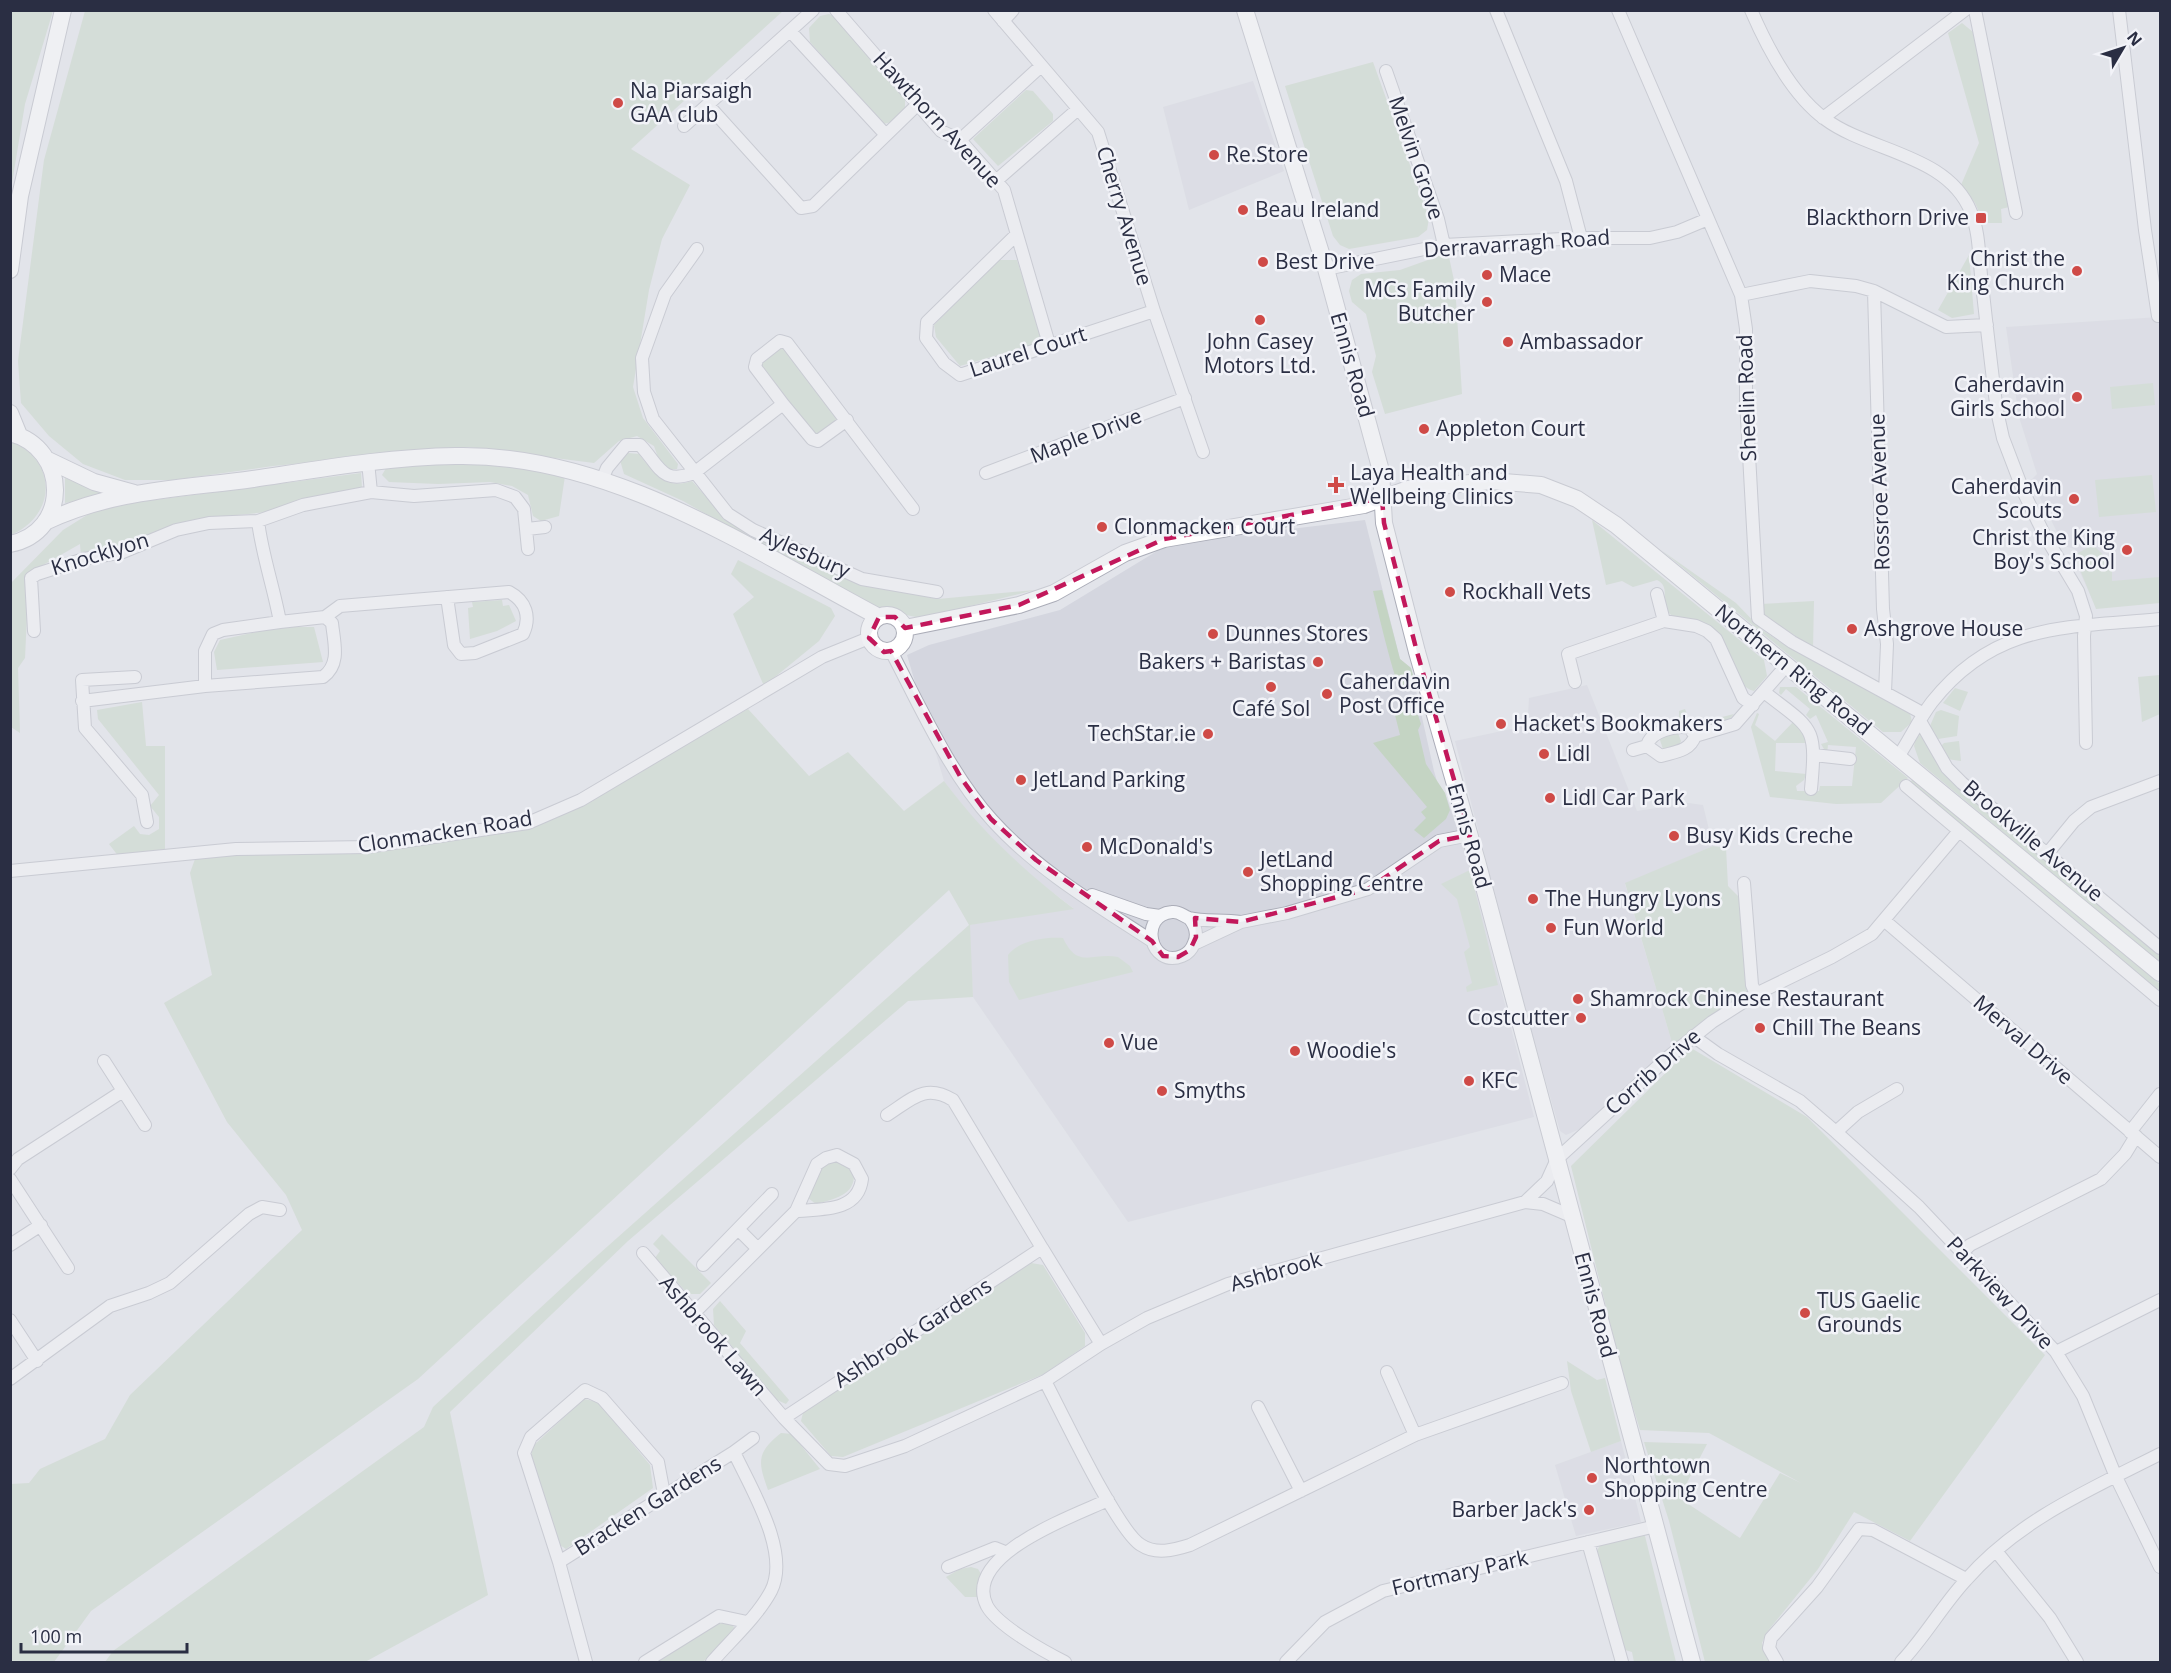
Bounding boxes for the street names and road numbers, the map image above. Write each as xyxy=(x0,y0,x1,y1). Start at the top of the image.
street label: Hawthorn Avenue xyxy=(867,45,1008,193)
street label: Melvin Grove xyxy=(1383,92,1451,223)
street label: Cherry Avenue xyxy=(1090,143,1159,289)
street label: Derravarragh Road xyxy=(1423,223,1611,263)
street label: Ennis Road xyxy=(1325,309,1381,421)
street label: Laurel Court xyxy=(966,319,1090,383)
street label: Sheelin Road xyxy=(1730,334,1762,462)
street label: Maple Drive xyxy=(1026,401,1145,469)
street label: Rossroe Avenue xyxy=(1862,413,1896,571)
street label: Aylesbury xyxy=(756,520,855,585)
street label: Knocklyon xyxy=(47,525,152,581)
street label: Northern Ring Road xyxy=(1709,597,1878,741)
street label: Brookville Avenue xyxy=(1958,773,2110,907)
street label: Ennis Road xyxy=(1442,780,1498,892)
street label: Clonmacken Road xyxy=(355,803,534,859)
street label: Merval Drive xyxy=(1968,988,2079,1090)
street label: Corrib Drive xyxy=(1599,1022,1706,1121)
street label: Parkview Drive xyxy=(1941,1230,2060,1355)
street label: Ashbrook xyxy=(1227,1245,1325,1297)
street label: Ennis Road xyxy=(1568,1249,1624,1361)
street label: Ashbrook Lawn xyxy=(654,1269,774,1402)
street label: Ashbrook Gardens xyxy=(828,1271,997,1394)
street label: Bracken Gardens xyxy=(569,1449,726,1562)
street label: Fortmary Park xyxy=(1389,1543,1531,1601)

